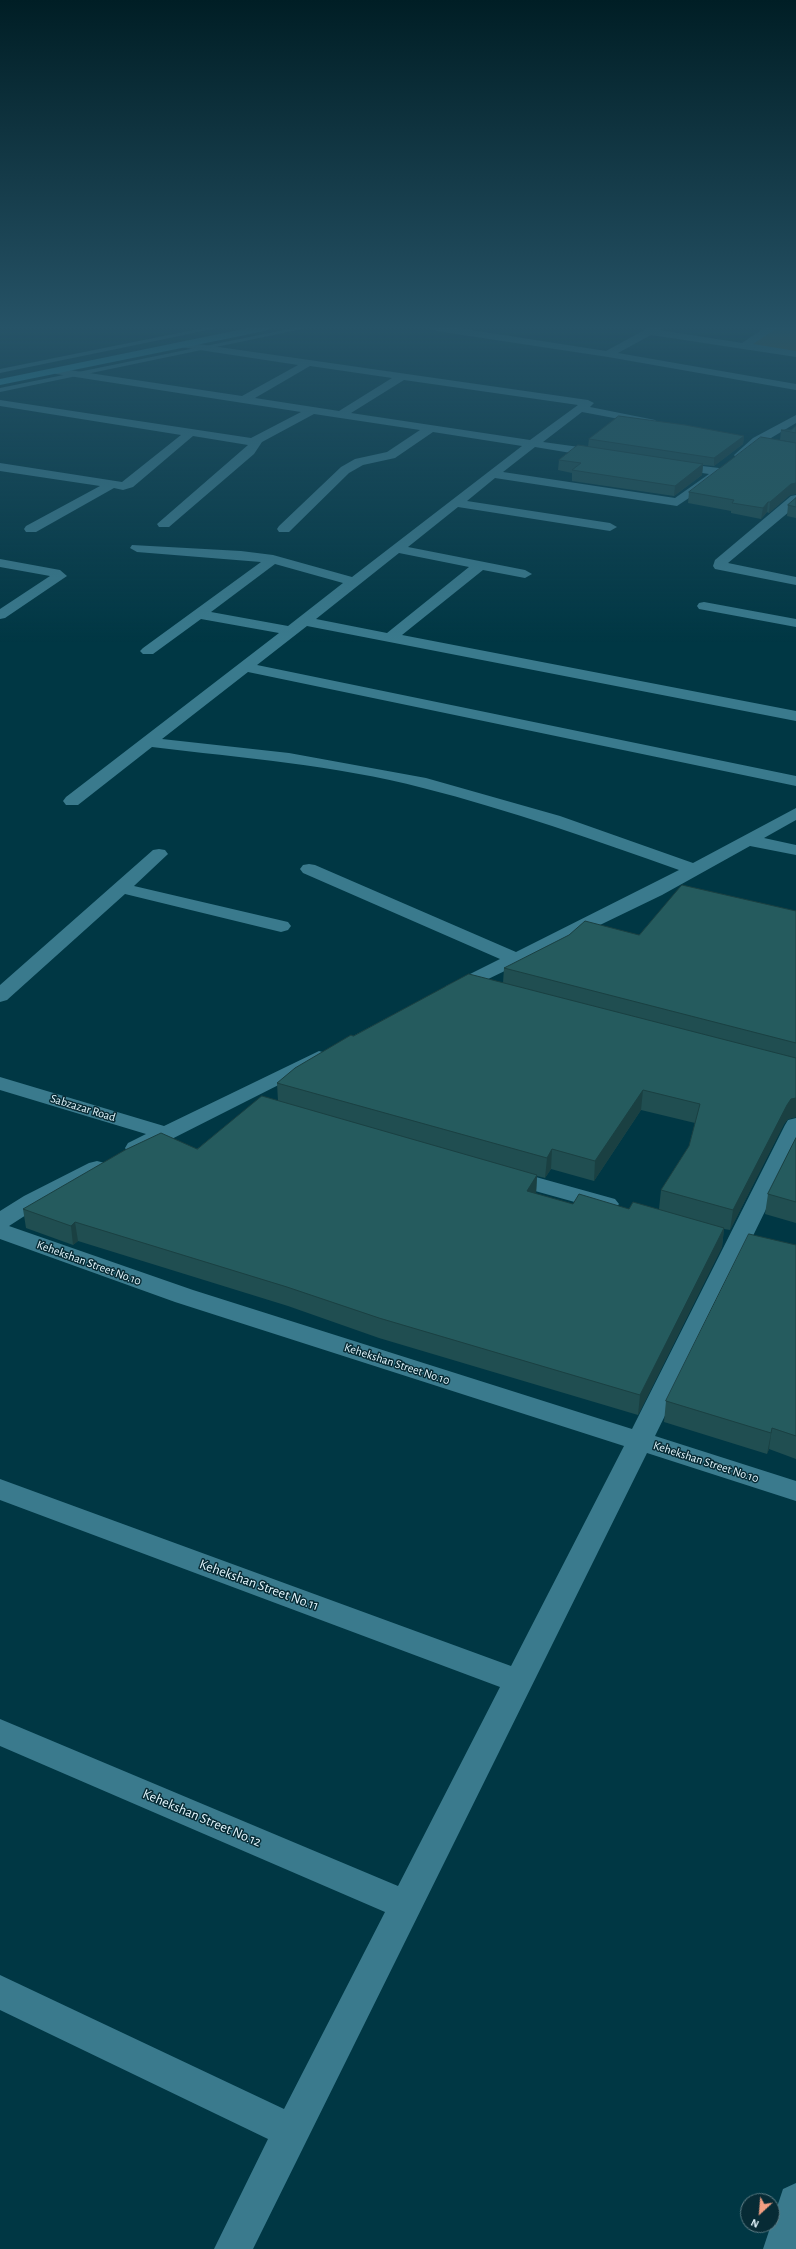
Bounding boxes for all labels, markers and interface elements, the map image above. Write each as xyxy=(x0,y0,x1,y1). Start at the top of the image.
street label: Sabzazar Road xyxy=(49,1091,117,1125)
street label: Kehekshan Street No.10 xyxy=(35,1237,143,1289)
street label: Kehekshan Street No.10 xyxy=(342,1340,452,1388)
street label: Kehekshan Street No.10 xyxy=(651,1438,761,1486)
street label: Kehekshan Street No.11 xyxy=(197,1556,321,1614)
street label: Kehekshan Street No.12 xyxy=(140,1785,264,1851)
north arrow xyxy=(740,2193,780,2233)
text: N xyxy=(749,2217,761,2230)

